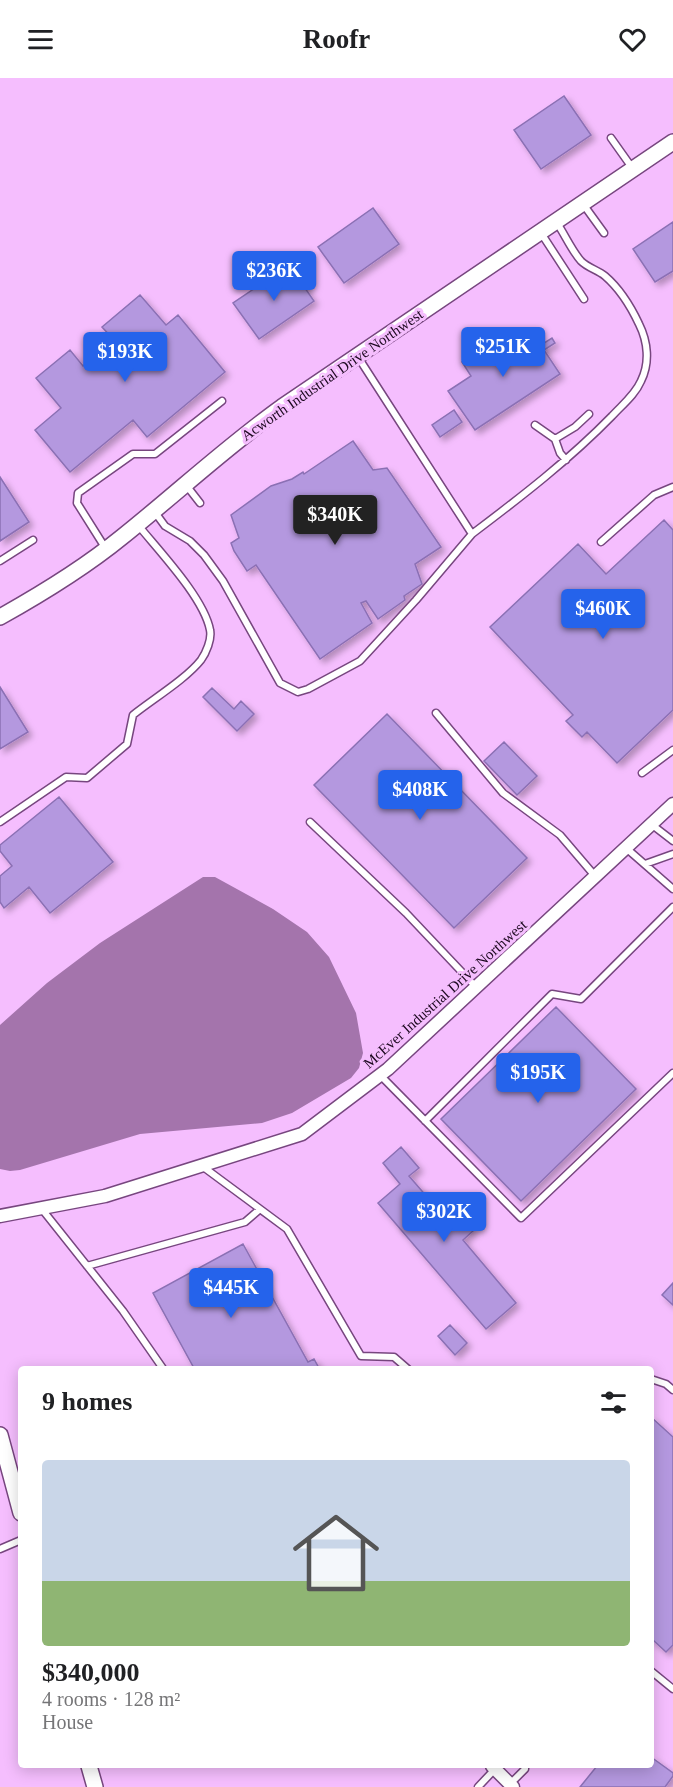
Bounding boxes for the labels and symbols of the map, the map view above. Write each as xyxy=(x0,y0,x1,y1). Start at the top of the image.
pin: $236K xyxy=(232,251,316,302)
street label: Acworth Industrial Drive Northwest xyxy=(238,305,426,444)
pin: $251K xyxy=(461,327,545,378)
pin: $193K xyxy=(83,332,167,383)
pin: $340K xyxy=(293,495,377,546)
pin: $460K xyxy=(561,589,645,640)
pin: $408K xyxy=(378,770,462,821)
street label: McEver Industrial Drive Northwest xyxy=(360,916,530,1071)
pin: $195K xyxy=(496,1053,580,1104)
pin: $302K xyxy=(402,1192,486,1243)
pin: $445K xyxy=(189,1268,273,1319)

